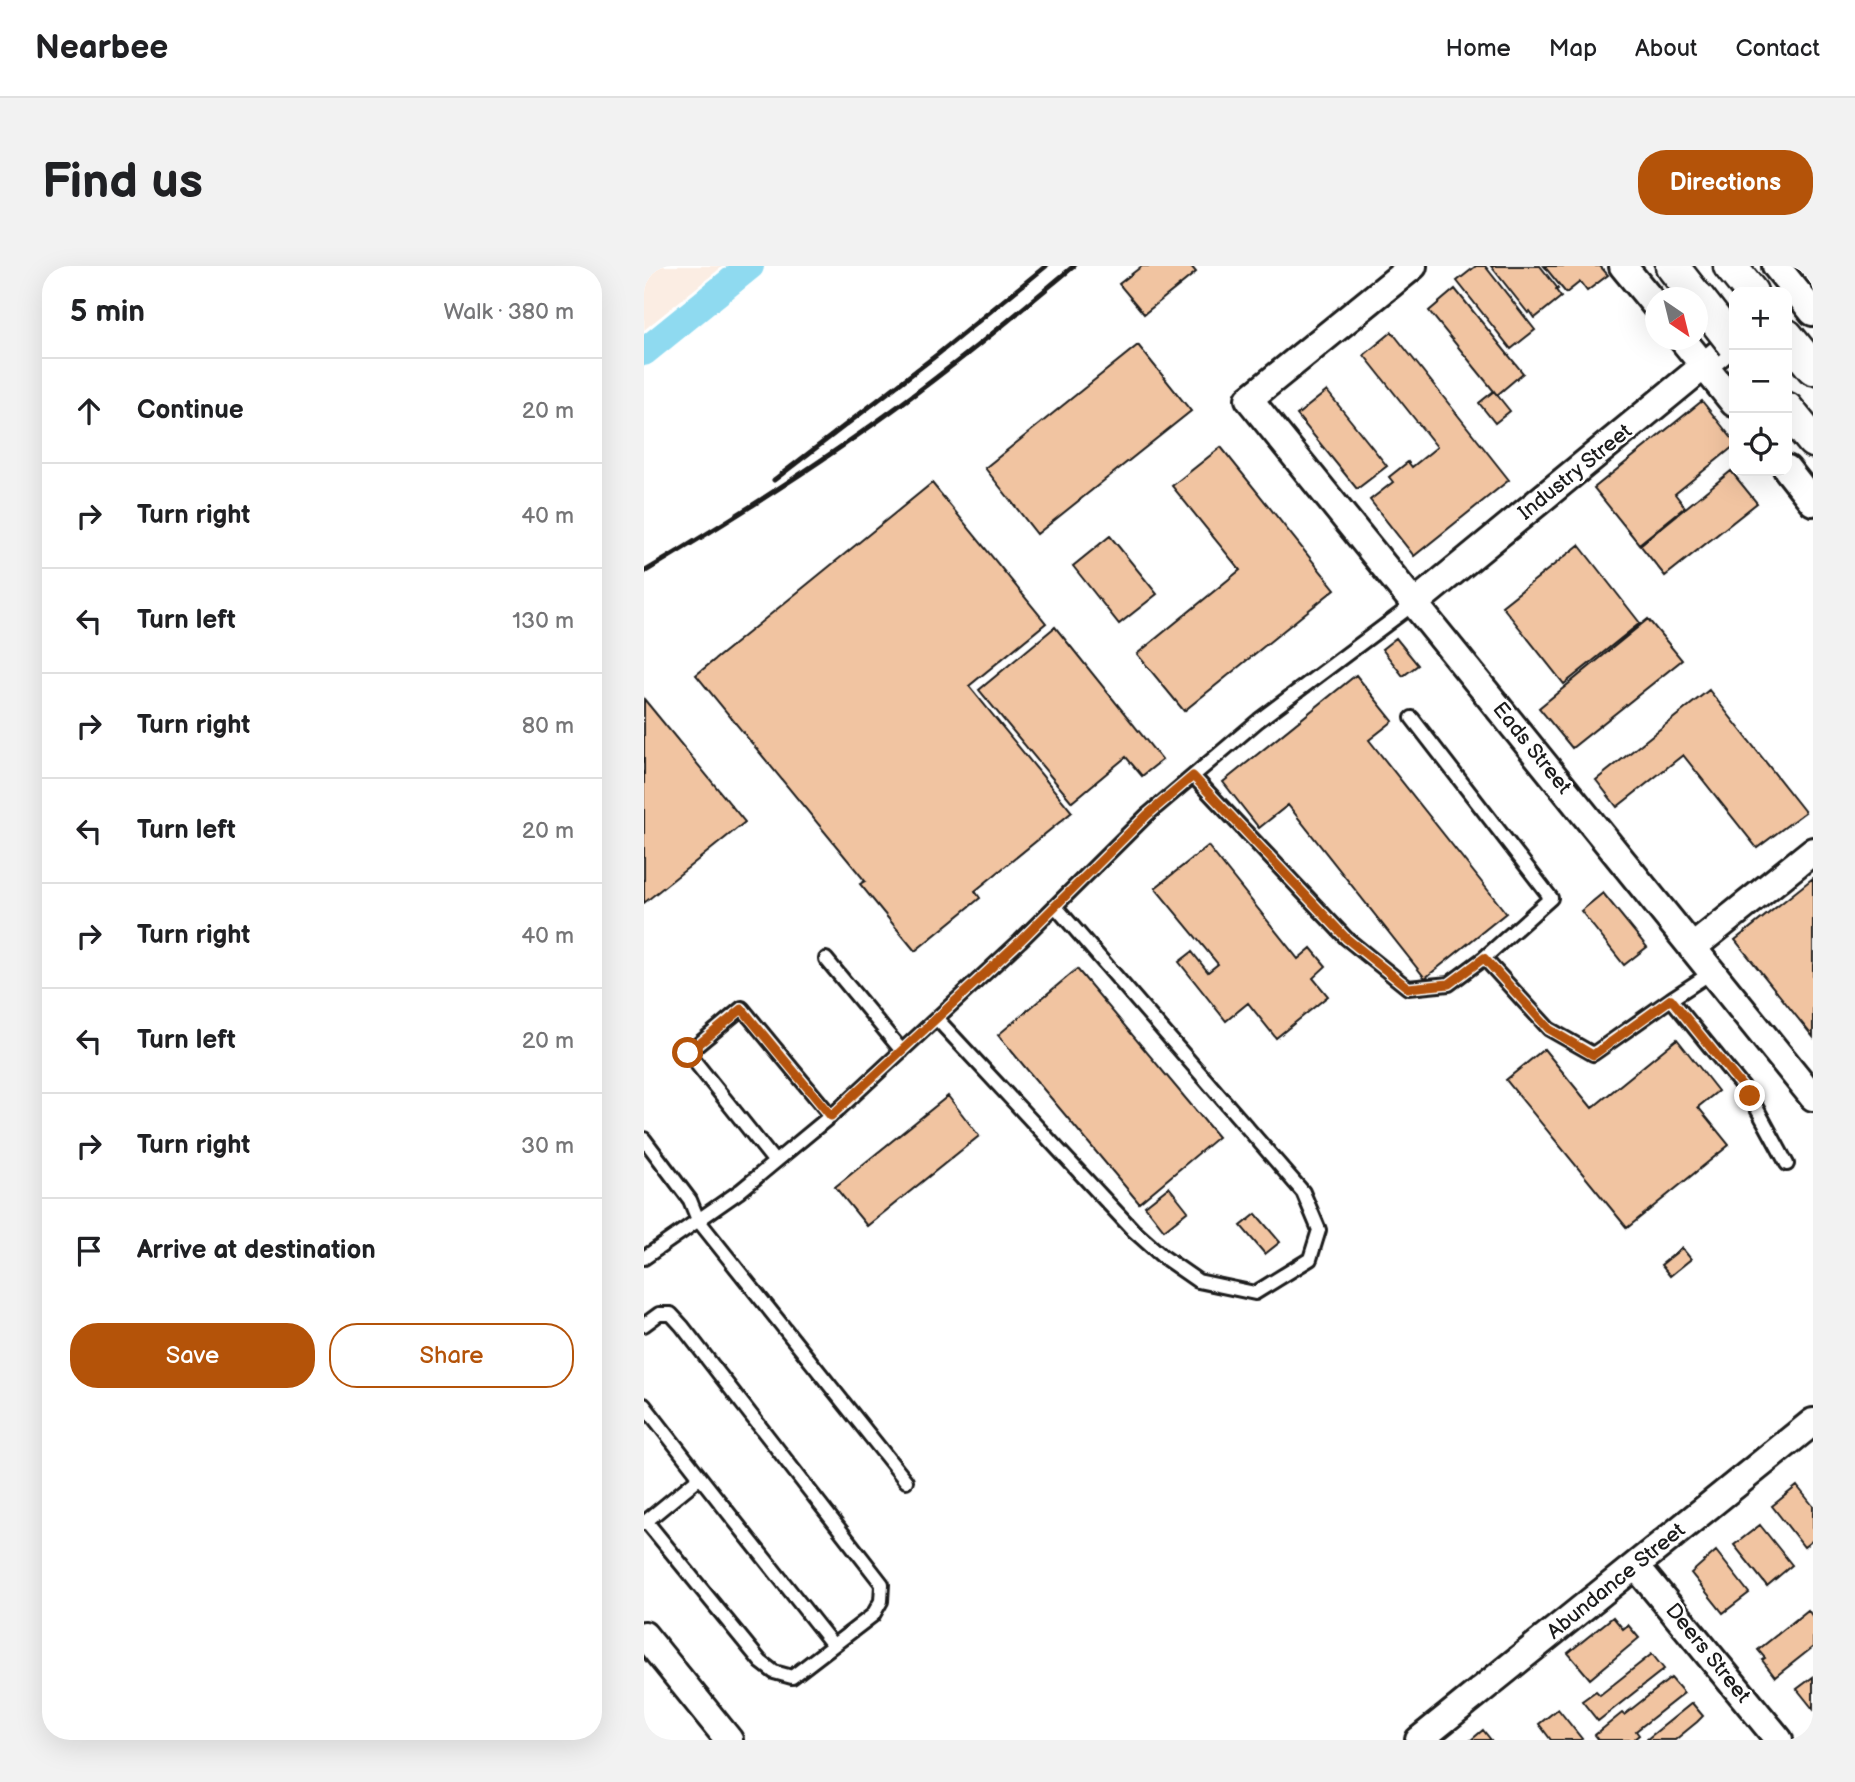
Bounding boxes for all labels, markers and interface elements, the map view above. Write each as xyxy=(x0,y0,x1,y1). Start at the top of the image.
text: Nearbee xyxy=(35,28,168,68)
text: Home xyxy=(1446,34,1511,63)
text: Map xyxy=(1549,34,1597,63)
text: About xyxy=(1635,34,1697,63)
text: Contact xyxy=(1735,34,1820,63)
button: Directions xyxy=(1638,150,1813,215)
text: Find us xyxy=(42,153,203,212)
north arrow xyxy=(1645,287,1708,350)
map controls xyxy=(1729,287,1792,476)
button: + xyxy=(1729,287,1792,350)
text: 5 min xyxy=(70,294,145,330)
text: Walk · 380 m xyxy=(444,298,574,326)
button: − xyxy=(1729,350,1792,413)
icon: ahead xyxy=(70,392,108,430)
text: Continue xyxy=(137,395,244,426)
text: 20 m xyxy=(522,397,574,425)
button: locate xyxy=(1729,413,1792,476)
street label: Industry Street xyxy=(1513,418,1637,525)
icon: right xyxy=(70,497,108,535)
text: Turn right xyxy=(137,500,250,531)
text: 40 m xyxy=(521,502,574,530)
icon: left xyxy=(70,602,108,640)
text: Turn left xyxy=(137,605,236,636)
text: 130 m xyxy=(512,607,574,635)
street label: Eads Street xyxy=(1487,697,1577,799)
icon: right xyxy=(70,707,108,745)
text: Turn right xyxy=(137,710,250,741)
text: 80 m xyxy=(522,712,574,740)
icon: left xyxy=(70,812,108,850)
text: Turn left xyxy=(137,815,236,846)
text: 20 m xyxy=(522,817,574,845)
icon: right xyxy=(70,917,108,955)
text: Turn right xyxy=(137,920,250,951)
text: 40 m xyxy=(521,922,574,950)
icon: left xyxy=(70,1022,108,1060)
text: Turn left xyxy=(137,1025,236,1056)
text: 20 m xyxy=(522,1027,574,1055)
route start xyxy=(672,1037,703,1068)
route end xyxy=(1734,1080,1765,1111)
icon: right xyxy=(70,1127,108,1165)
text: Turn right xyxy=(137,1130,250,1161)
text: 30 m xyxy=(521,1132,574,1160)
icon: arrive xyxy=(70,1232,108,1270)
text: Arrive at destination xyxy=(137,1235,376,1266)
button: Save xyxy=(70,1323,315,1388)
button: Share xyxy=(329,1323,574,1388)
street label: Abundance Street xyxy=(1542,1517,1690,1644)
street label: Deers Street xyxy=(1660,1598,1756,1708)

